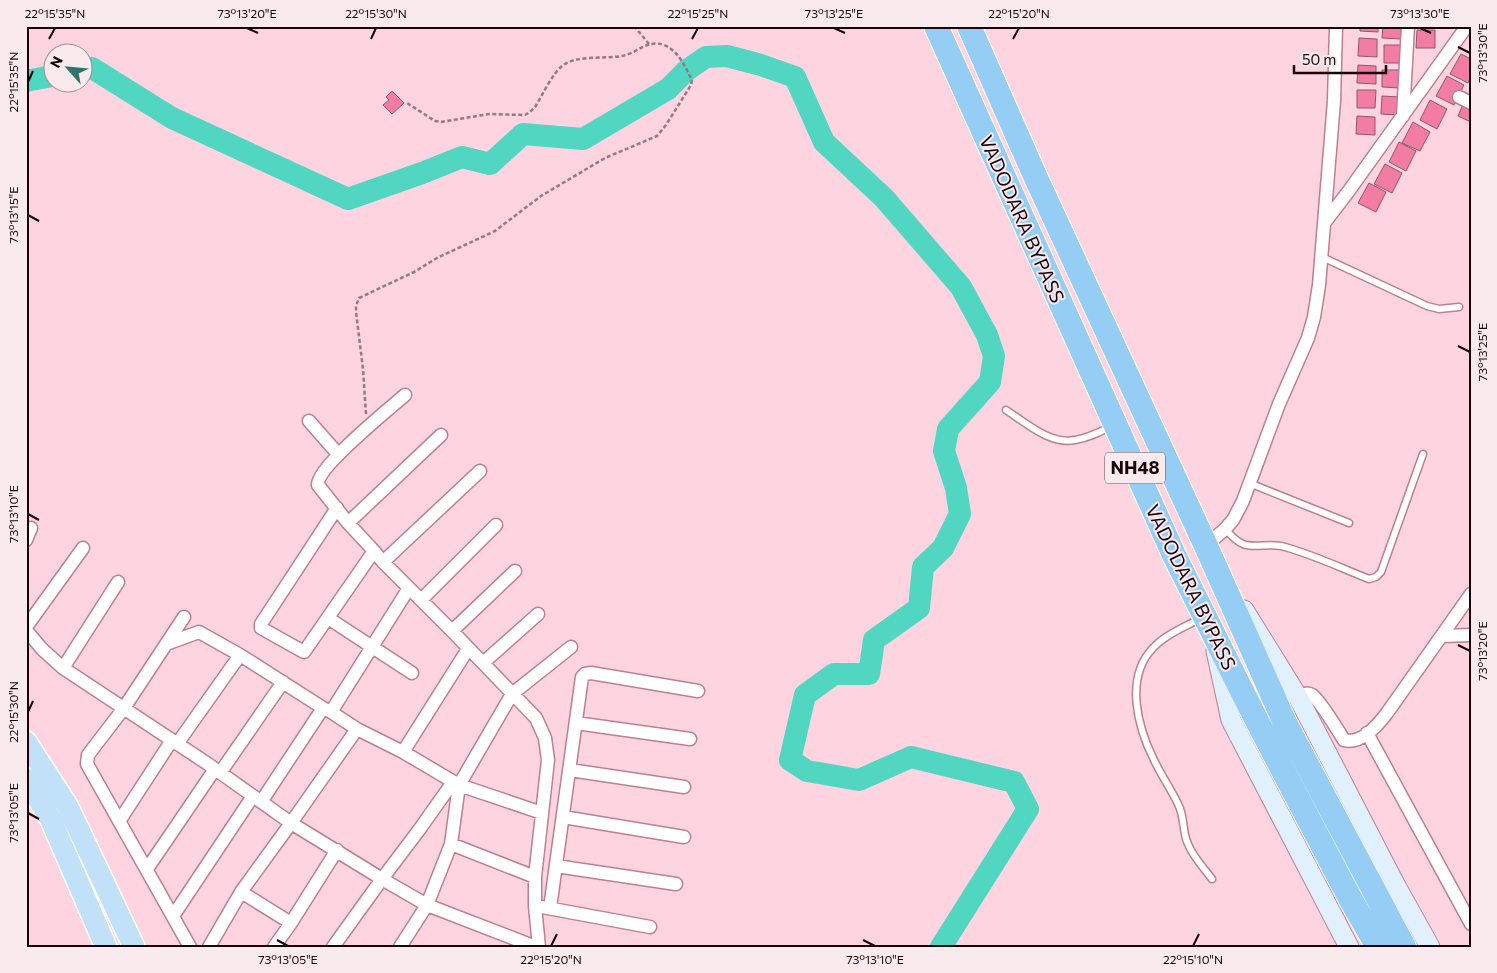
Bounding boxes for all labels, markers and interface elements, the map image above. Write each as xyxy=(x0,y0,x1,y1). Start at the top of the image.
text: 22°15'35"N xyxy=(25,6,85,20)
text: 73°13'20"E xyxy=(217,6,277,20)
text: 22°15'30"N xyxy=(345,6,407,20)
text: 22°15'25"N xyxy=(668,6,728,20)
text: 73°13'25"E xyxy=(805,6,863,20)
text: 22°15'20"N xyxy=(988,6,1050,20)
text: 73°13'30"E xyxy=(1390,6,1450,20)
text: 73°13'30"E xyxy=(1475,23,1489,83)
north arrow xyxy=(42,42,92,92)
scale bar xyxy=(1294,42,1387,74)
text: 50 m xyxy=(1302,50,1336,68)
text: 22°15'35"N xyxy=(6,52,20,112)
text: N xyxy=(46,53,66,70)
street label: VADODARA BYPASS xyxy=(975,131,1070,306)
text: 73°13'15"E xyxy=(6,187,20,243)
text: 73°13'25"E xyxy=(1475,323,1489,381)
road number: NH48 xyxy=(1105,452,1165,483)
text: 73°13'10"E xyxy=(6,485,20,543)
street label: VADODARA BYPASS xyxy=(1141,500,1241,673)
text: 73°13'20"E xyxy=(1475,621,1489,681)
text: 22°15'30"N xyxy=(6,681,20,743)
text: 73°13'05"E xyxy=(6,783,20,843)
text: 73°13'05"E xyxy=(258,952,318,966)
text: 22°15'20"N xyxy=(520,952,582,966)
text: 73°13'10"E xyxy=(846,952,904,966)
text: 22°15'10"N xyxy=(1163,952,1223,966)

